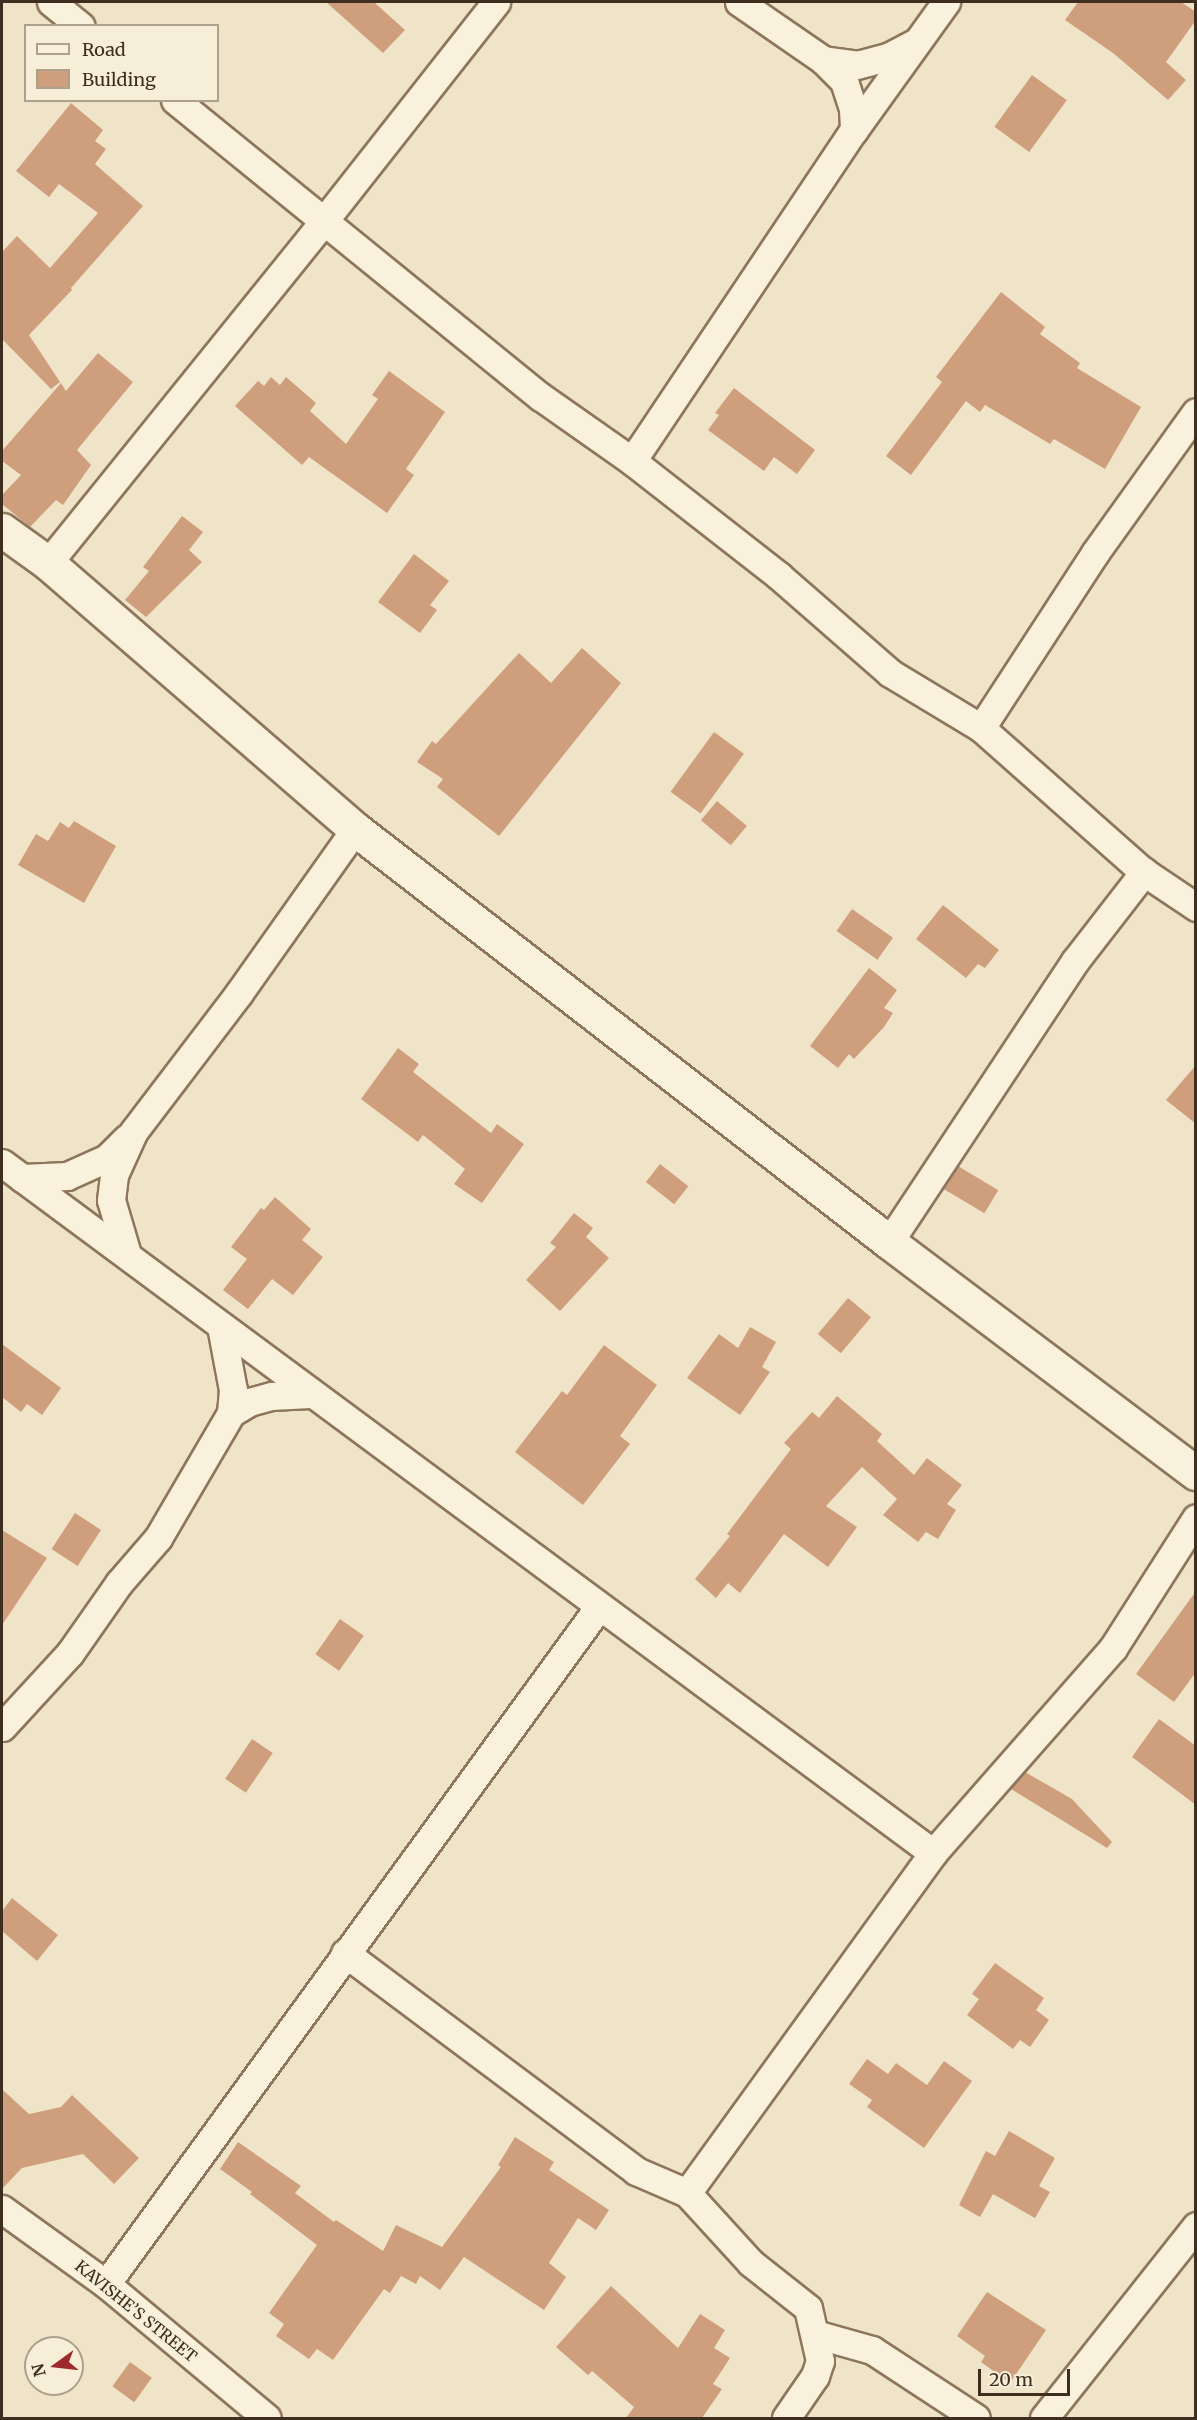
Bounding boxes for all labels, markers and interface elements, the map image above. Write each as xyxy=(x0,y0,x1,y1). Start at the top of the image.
legend xyxy=(24,24,219,102)
text: Road xyxy=(82,38,126,61)
text: Building xyxy=(82,68,156,91)
street label: KAVISHE’S STREET xyxy=(71,2256,201,2366)
north arrow xyxy=(24,2336,84,2396)
scale bar xyxy=(981,2357,1072,2395)
text: N xyxy=(27,2361,50,2379)
text: 20 m xyxy=(989,2368,1033,2391)

